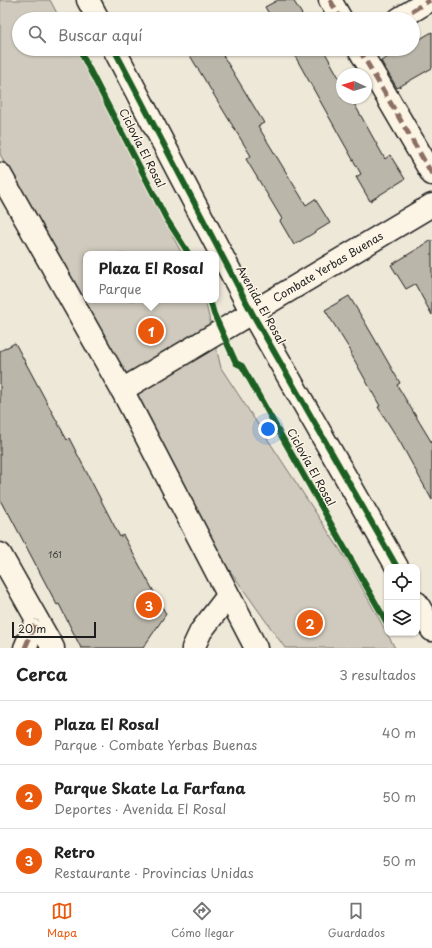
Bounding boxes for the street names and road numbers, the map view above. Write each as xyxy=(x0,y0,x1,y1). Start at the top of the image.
street label: Ciclovía El Rosal xyxy=(115,105,170,190)
street label: Combate Yerbas Buenas xyxy=(269,227,386,306)
street label: Avenida El Rosal xyxy=(233,262,290,347)
street label: Ciclovía El Rosal xyxy=(283,425,340,509)

